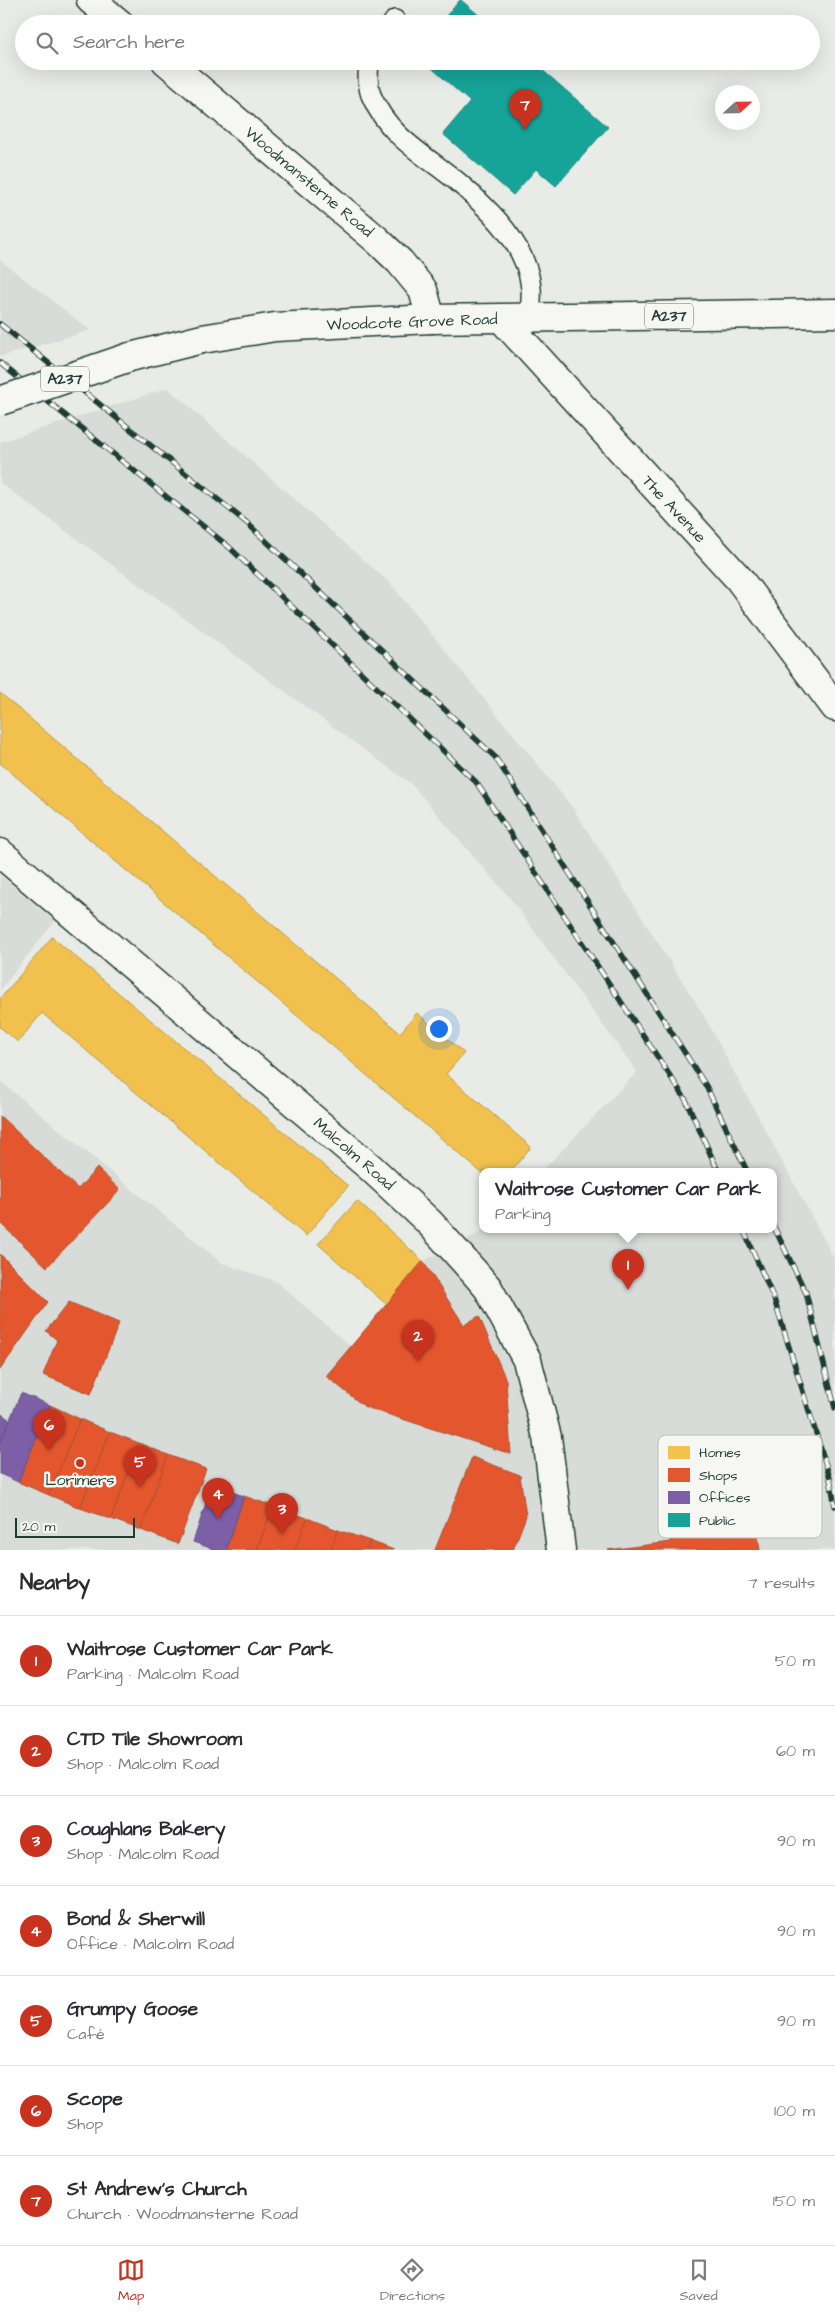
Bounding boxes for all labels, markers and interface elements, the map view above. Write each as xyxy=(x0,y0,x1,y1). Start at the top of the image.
search box xyxy=(15,15,820,70)
icon: search xyxy=(33,29,61,57)
text: Search here xyxy=(73,29,185,56)
north arrow xyxy=(715,85,760,130)
pin: 7 xyxy=(509,89,541,130)
street label: Woodmansterne Road xyxy=(240,122,378,242)
road number: A237 xyxy=(645,304,693,328)
street label: Woodcote Grove Road xyxy=(326,308,498,336)
road number: A237 xyxy=(41,366,89,392)
street label: The Avenue xyxy=(637,470,711,548)
your location xyxy=(426,1016,452,1042)
street label: Malcolm Road xyxy=(309,1113,399,1195)
popup xyxy=(479,1168,777,1233)
text: Waitrose Customer Car Park xyxy=(495,1176,761,1203)
text: Parking xyxy=(495,1203,551,1225)
pin: 1 xyxy=(612,1249,644,1290)
pin: 2 xyxy=(402,1320,434,1361)
pin: 6 xyxy=(33,1409,65,1450)
legend xyxy=(658,1435,822,1538)
text: Homes xyxy=(699,1443,741,1463)
pin: 5 xyxy=(124,1446,156,1487)
marker: Lorimers xyxy=(74,1457,86,1469)
text: Shops xyxy=(699,1466,738,1486)
place label: Lorimers xyxy=(45,1469,115,1491)
pin: 4 xyxy=(202,1478,234,1519)
text: Offices xyxy=(699,1488,751,1508)
pin: 3 xyxy=(266,1493,298,1534)
text: Public xyxy=(699,1511,736,1531)
scale bar xyxy=(15,1515,135,1538)
text: 20 m xyxy=(22,1517,55,1537)
text: Nearby xyxy=(20,1568,90,1597)
text: 7 results xyxy=(748,1572,815,1594)
text: Waitrose Customer Car Park xyxy=(67,1636,333,1663)
text: 1 xyxy=(35,1650,37,1672)
text: 50 m xyxy=(775,1650,815,1672)
text: Parking · Malcolm Road xyxy=(67,1663,239,1685)
text: CTD Tile Showroom xyxy=(67,1726,242,1753)
text: 2 xyxy=(31,1740,41,1762)
text: 60 m xyxy=(776,1740,815,1762)
text: Shop · Malcolm Road xyxy=(67,1753,219,1775)
text: Coughlans Bakery xyxy=(67,1816,225,1843)
text: 3 xyxy=(32,1830,40,1852)
text: 90 m xyxy=(777,1830,815,1852)
text: Shop · Malcolm Road xyxy=(67,1843,219,1865)
text: Bond & Sherwill xyxy=(67,1906,205,1933)
text: 4 xyxy=(31,1920,41,1942)
text: 90 m xyxy=(777,1920,815,1942)
text: Office · Malcolm Road xyxy=(67,1933,234,1955)
text: Grumpy Goose xyxy=(67,1996,198,2023)
text: 5 xyxy=(30,2010,42,2032)
text: 90 m xyxy=(777,2010,815,2032)
text: Café xyxy=(67,2023,105,2045)
text: Scope xyxy=(67,2086,123,2113)
text: 6 xyxy=(31,2100,41,2122)
text: 100 m xyxy=(774,2100,815,2122)
text: Shop xyxy=(67,2113,103,2135)
text: St Andrew's Church xyxy=(67,2176,247,2203)
text: 7 xyxy=(31,2190,41,2212)
text: 150 m xyxy=(773,2190,815,2212)
text: Church · Woodmansterne Road xyxy=(67,2203,298,2225)
tab: Map xyxy=(117,2256,145,2306)
tab: Directions xyxy=(380,2256,445,2306)
tab: Saved xyxy=(680,2256,718,2306)

